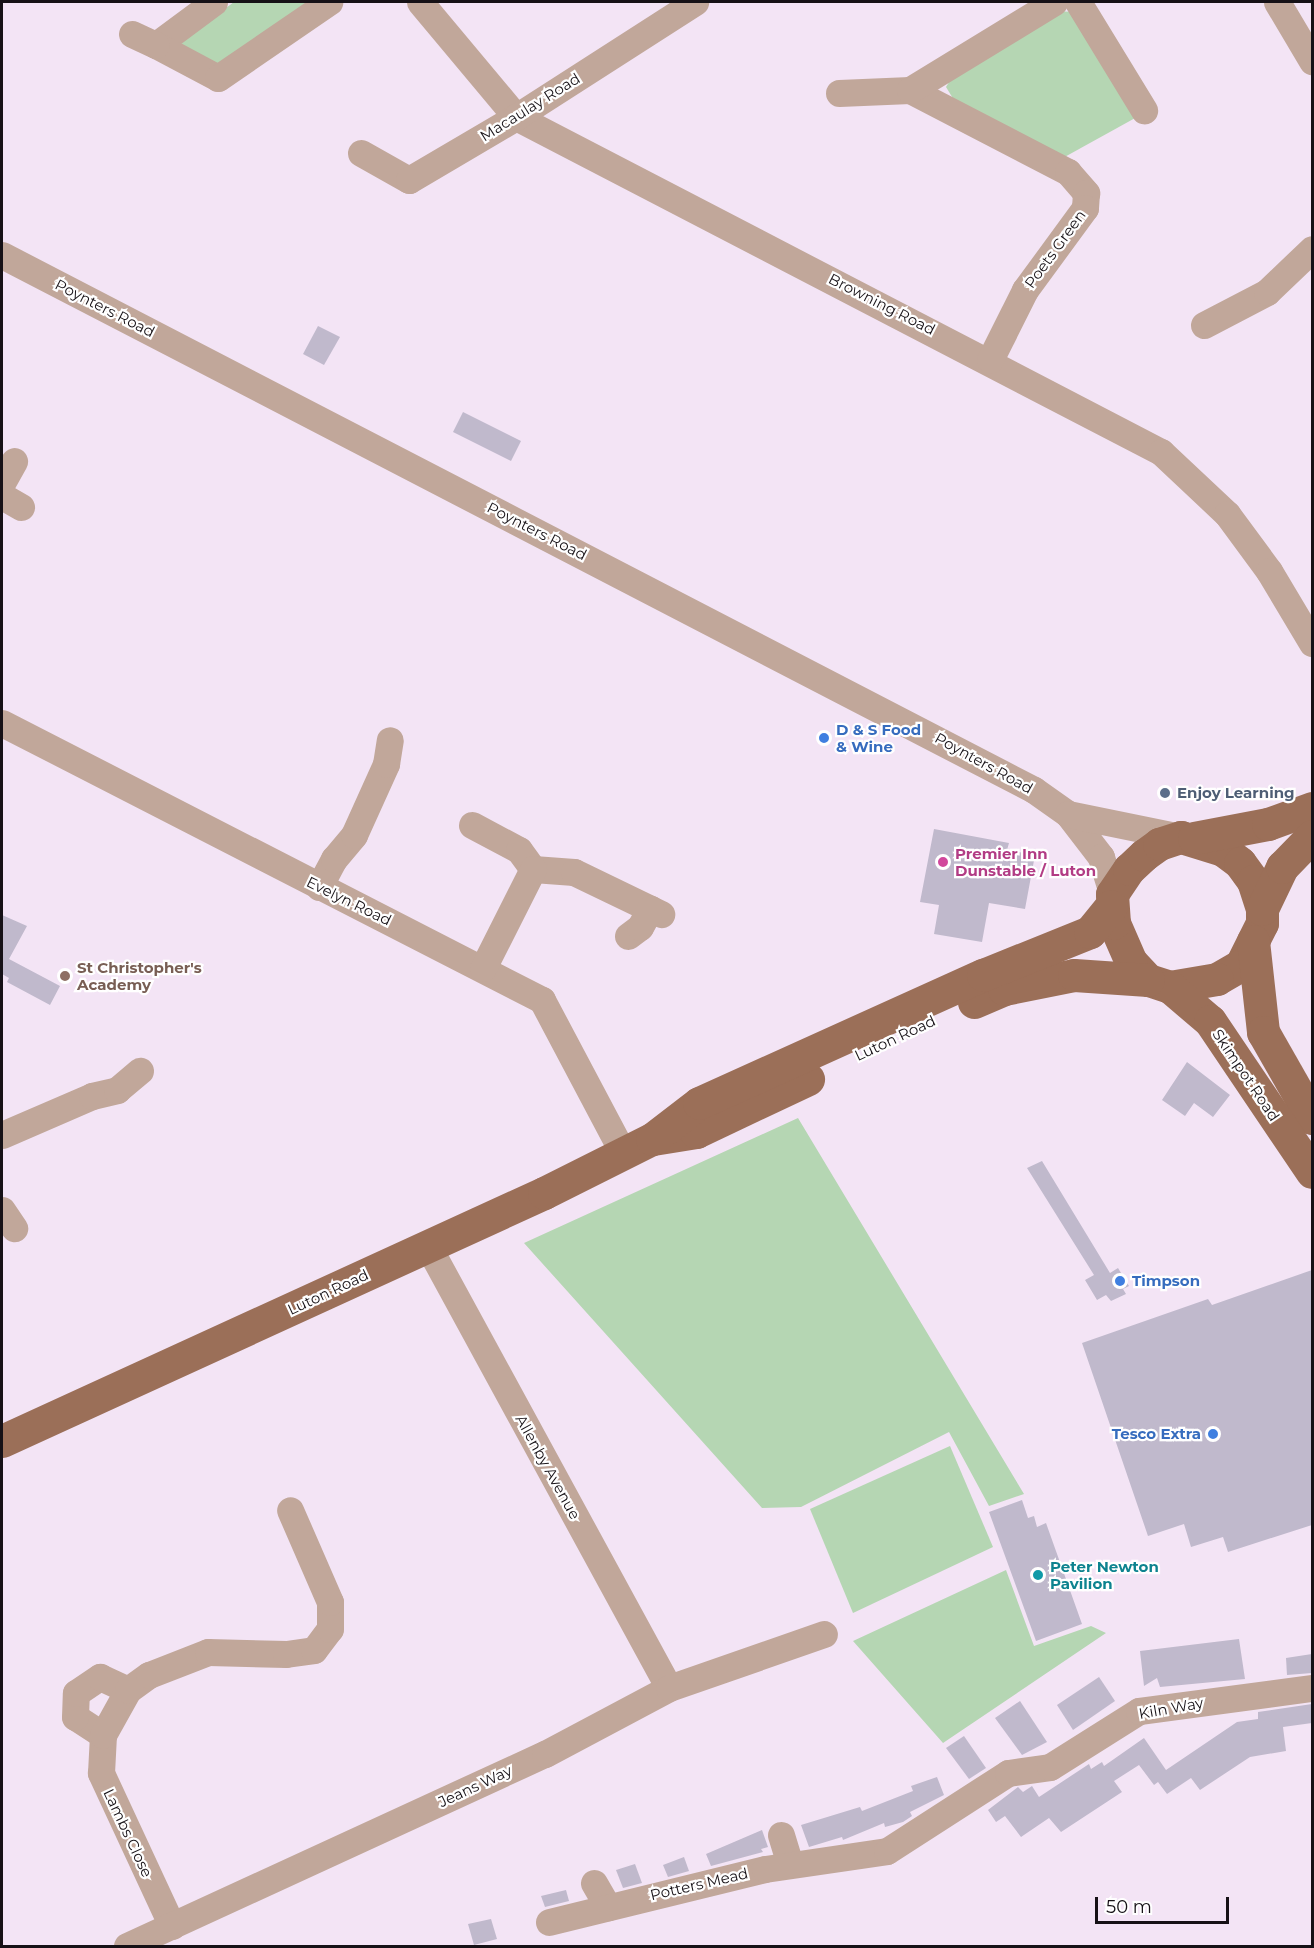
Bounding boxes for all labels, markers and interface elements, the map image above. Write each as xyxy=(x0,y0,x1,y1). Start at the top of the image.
street label: Macaulay Road xyxy=(477,69,583,145)
street label: Poets Green xyxy=(1021,206,1089,292)
street label: Browning Road xyxy=(826,269,938,339)
street label: Poynters Road xyxy=(52,275,158,341)
street label: Poynters Road xyxy=(484,498,590,564)
place label: D & S Food & Wine xyxy=(836,720,921,755)
street label: Poynters Road xyxy=(932,729,1036,797)
marker: D & S Food & Wine xyxy=(817,731,831,745)
place label: Enjoy Learning xyxy=(1177,784,1295,802)
marker: Enjoy Learning xyxy=(1158,786,1172,800)
place label: Premier Inn Dunstable / Luton xyxy=(955,844,1096,879)
marker: Premier Inn Dunstable / Luton xyxy=(936,855,950,869)
street label: Evelyn Road xyxy=(304,873,394,929)
place label: St Christopher's Academy xyxy=(77,958,202,993)
marker: St Christopher's Academy xyxy=(58,969,72,983)
street label: Luton Road xyxy=(852,1011,938,1065)
street label: Skimpot Road xyxy=(1209,1026,1283,1124)
street label: Luton Road xyxy=(285,1265,371,1319)
place label: Timpson xyxy=(1132,1272,1200,1290)
marker: Timpson xyxy=(1113,1274,1127,1288)
street label: Allenby Avenue xyxy=(512,1412,584,1522)
place label: Tesco Extra xyxy=(1112,1425,1201,1443)
marker: Tesco Extra xyxy=(1206,1427,1220,1441)
place label: Peter Newton Pavilion xyxy=(1050,1557,1159,1592)
marker: Peter Newton Pavilion xyxy=(1031,1568,1045,1582)
street label: Kiln Way xyxy=(1137,1693,1205,1723)
street label: Jeans Way xyxy=(435,1761,515,1811)
street label: Lambs Close xyxy=(100,1786,156,1880)
street label: Potters Mead xyxy=(648,1864,750,1904)
scale bar xyxy=(1098,1885,1232,1923)
text: 50 m xyxy=(1106,1896,1152,1918)

